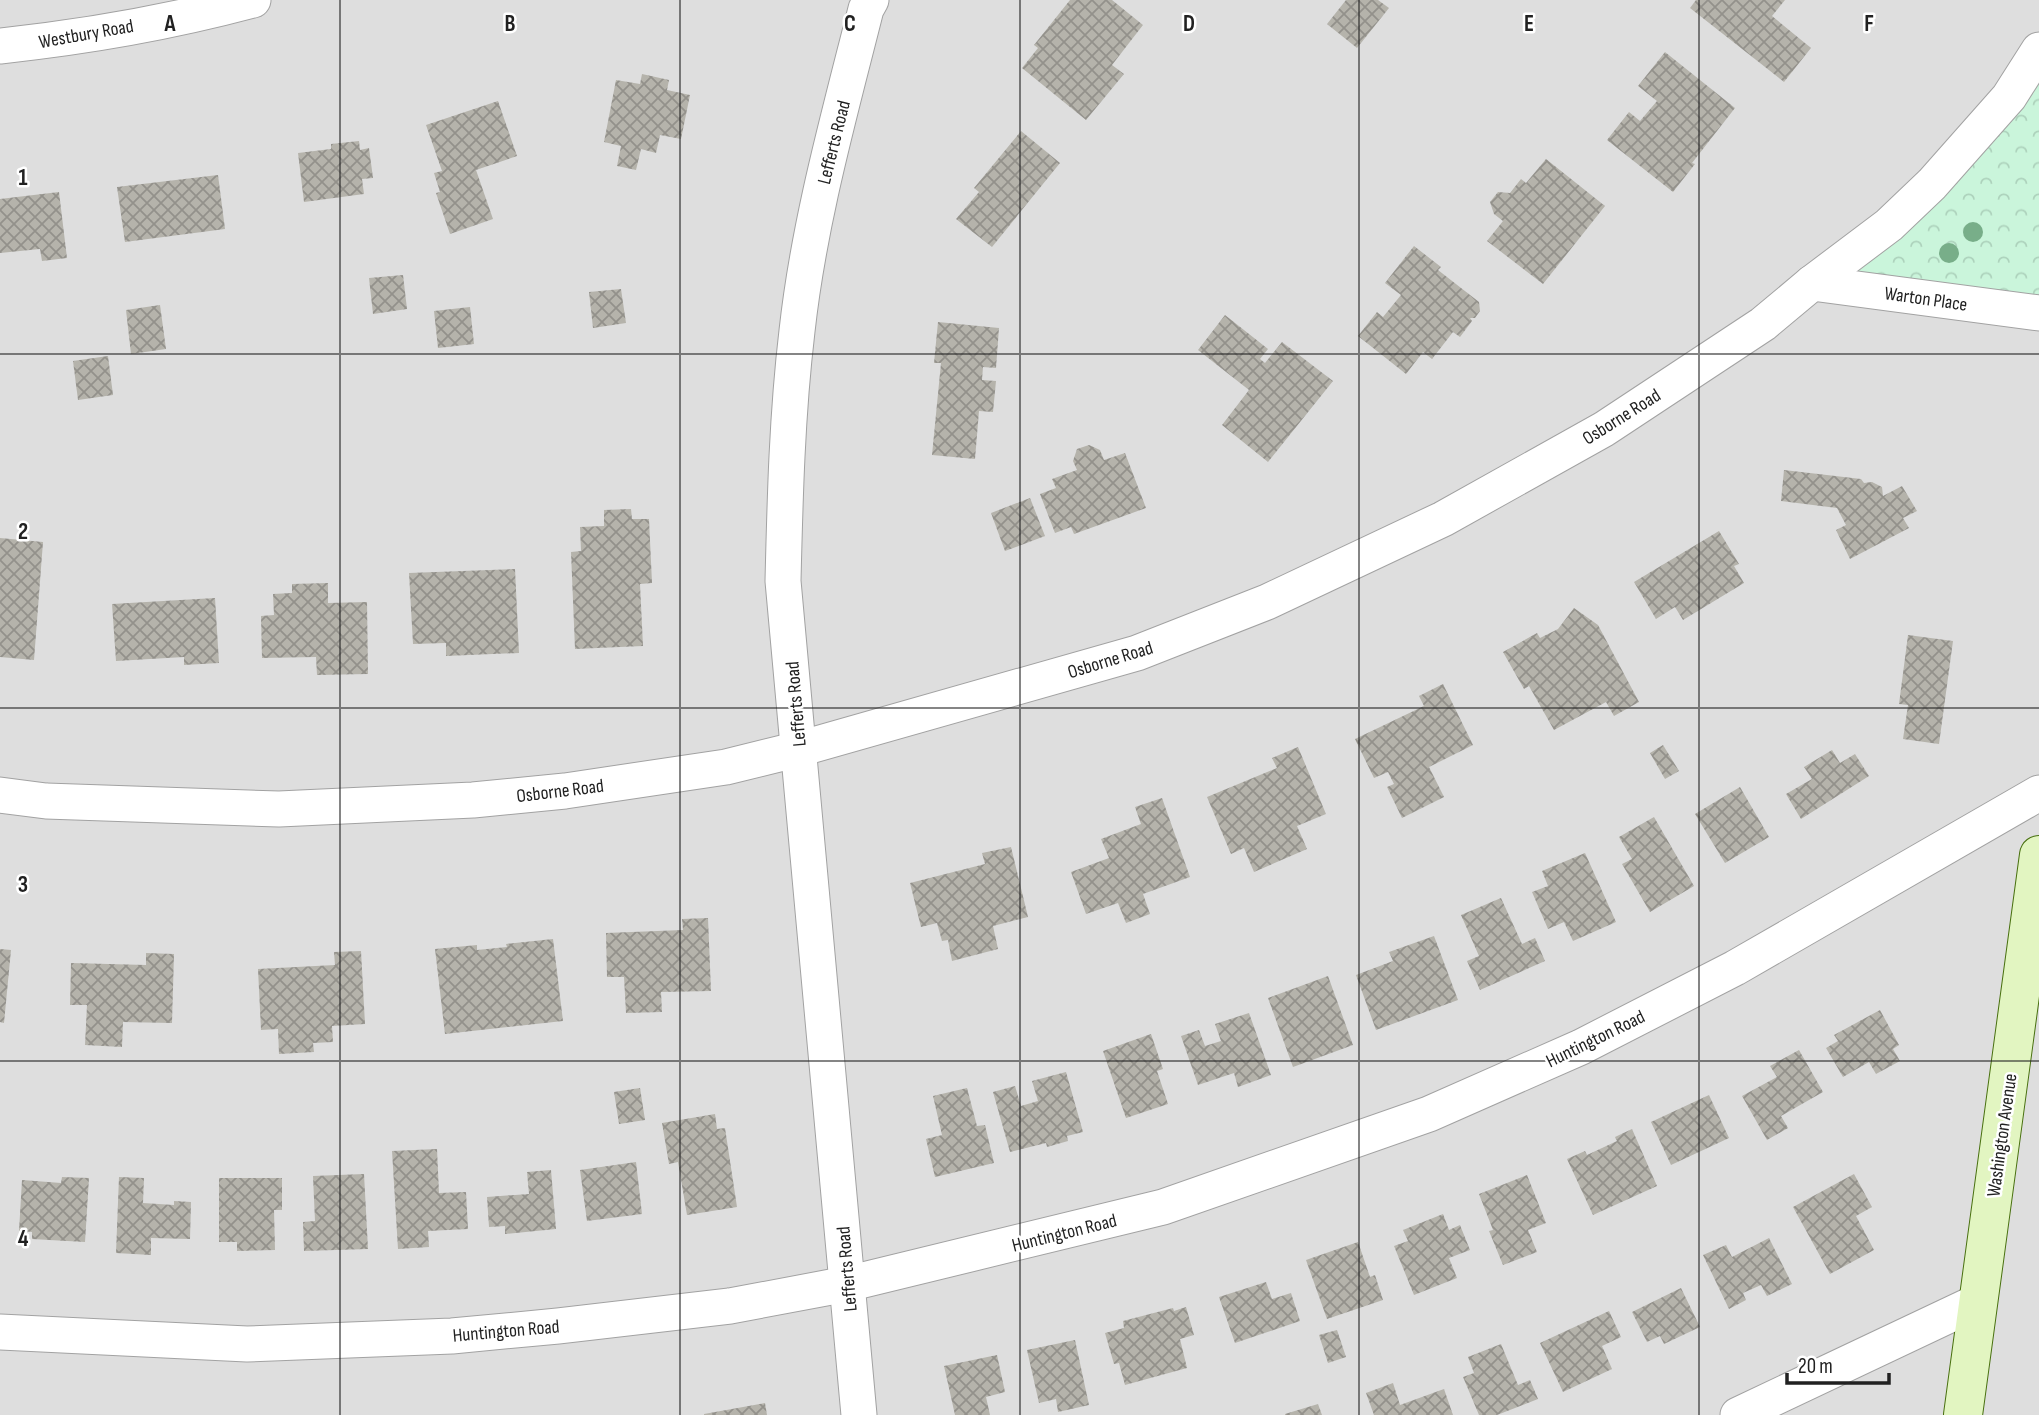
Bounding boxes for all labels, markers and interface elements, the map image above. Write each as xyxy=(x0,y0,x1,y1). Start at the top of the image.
text: A xyxy=(164,10,177,38)
text: B xyxy=(505,10,516,38)
text: C xyxy=(844,10,856,38)
text: D xyxy=(1183,10,1195,38)
text: E xyxy=(1524,10,1534,38)
text: F xyxy=(1864,10,1874,38)
street label: Westbury Road xyxy=(37,15,135,54)
street label: Lefferts Road xyxy=(813,98,856,187)
text: 1 xyxy=(18,164,28,192)
street label: Warton Place xyxy=(1883,282,1969,317)
street label: Osborne Road xyxy=(1578,384,1665,450)
text: 2 xyxy=(18,518,28,546)
street label: Osborne Road xyxy=(1065,637,1156,684)
street label: Lefferts Road xyxy=(781,660,812,747)
street label: Osborne Road xyxy=(515,775,605,808)
text: 3 xyxy=(18,871,28,899)
street label: Huntington Road xyxy=(1542,1006,1649,1073)
street label: Washington Avenue xyxy=(1982,1072,2023,1198)
street label: Huntington Road xyxy=(1010,1209,1119,1258)
text: 4 xyxy=(18,1225,29,1253)
street label: Lefferts Road xyxy=(832,1225,863,1312)
street label: Huntington Road xyxy=(452,1315,561,1348)
scale bar xyxy=(1787,1342,1888,1386)
text: 20 m xyxy=(1798,1354,1833,1379)

